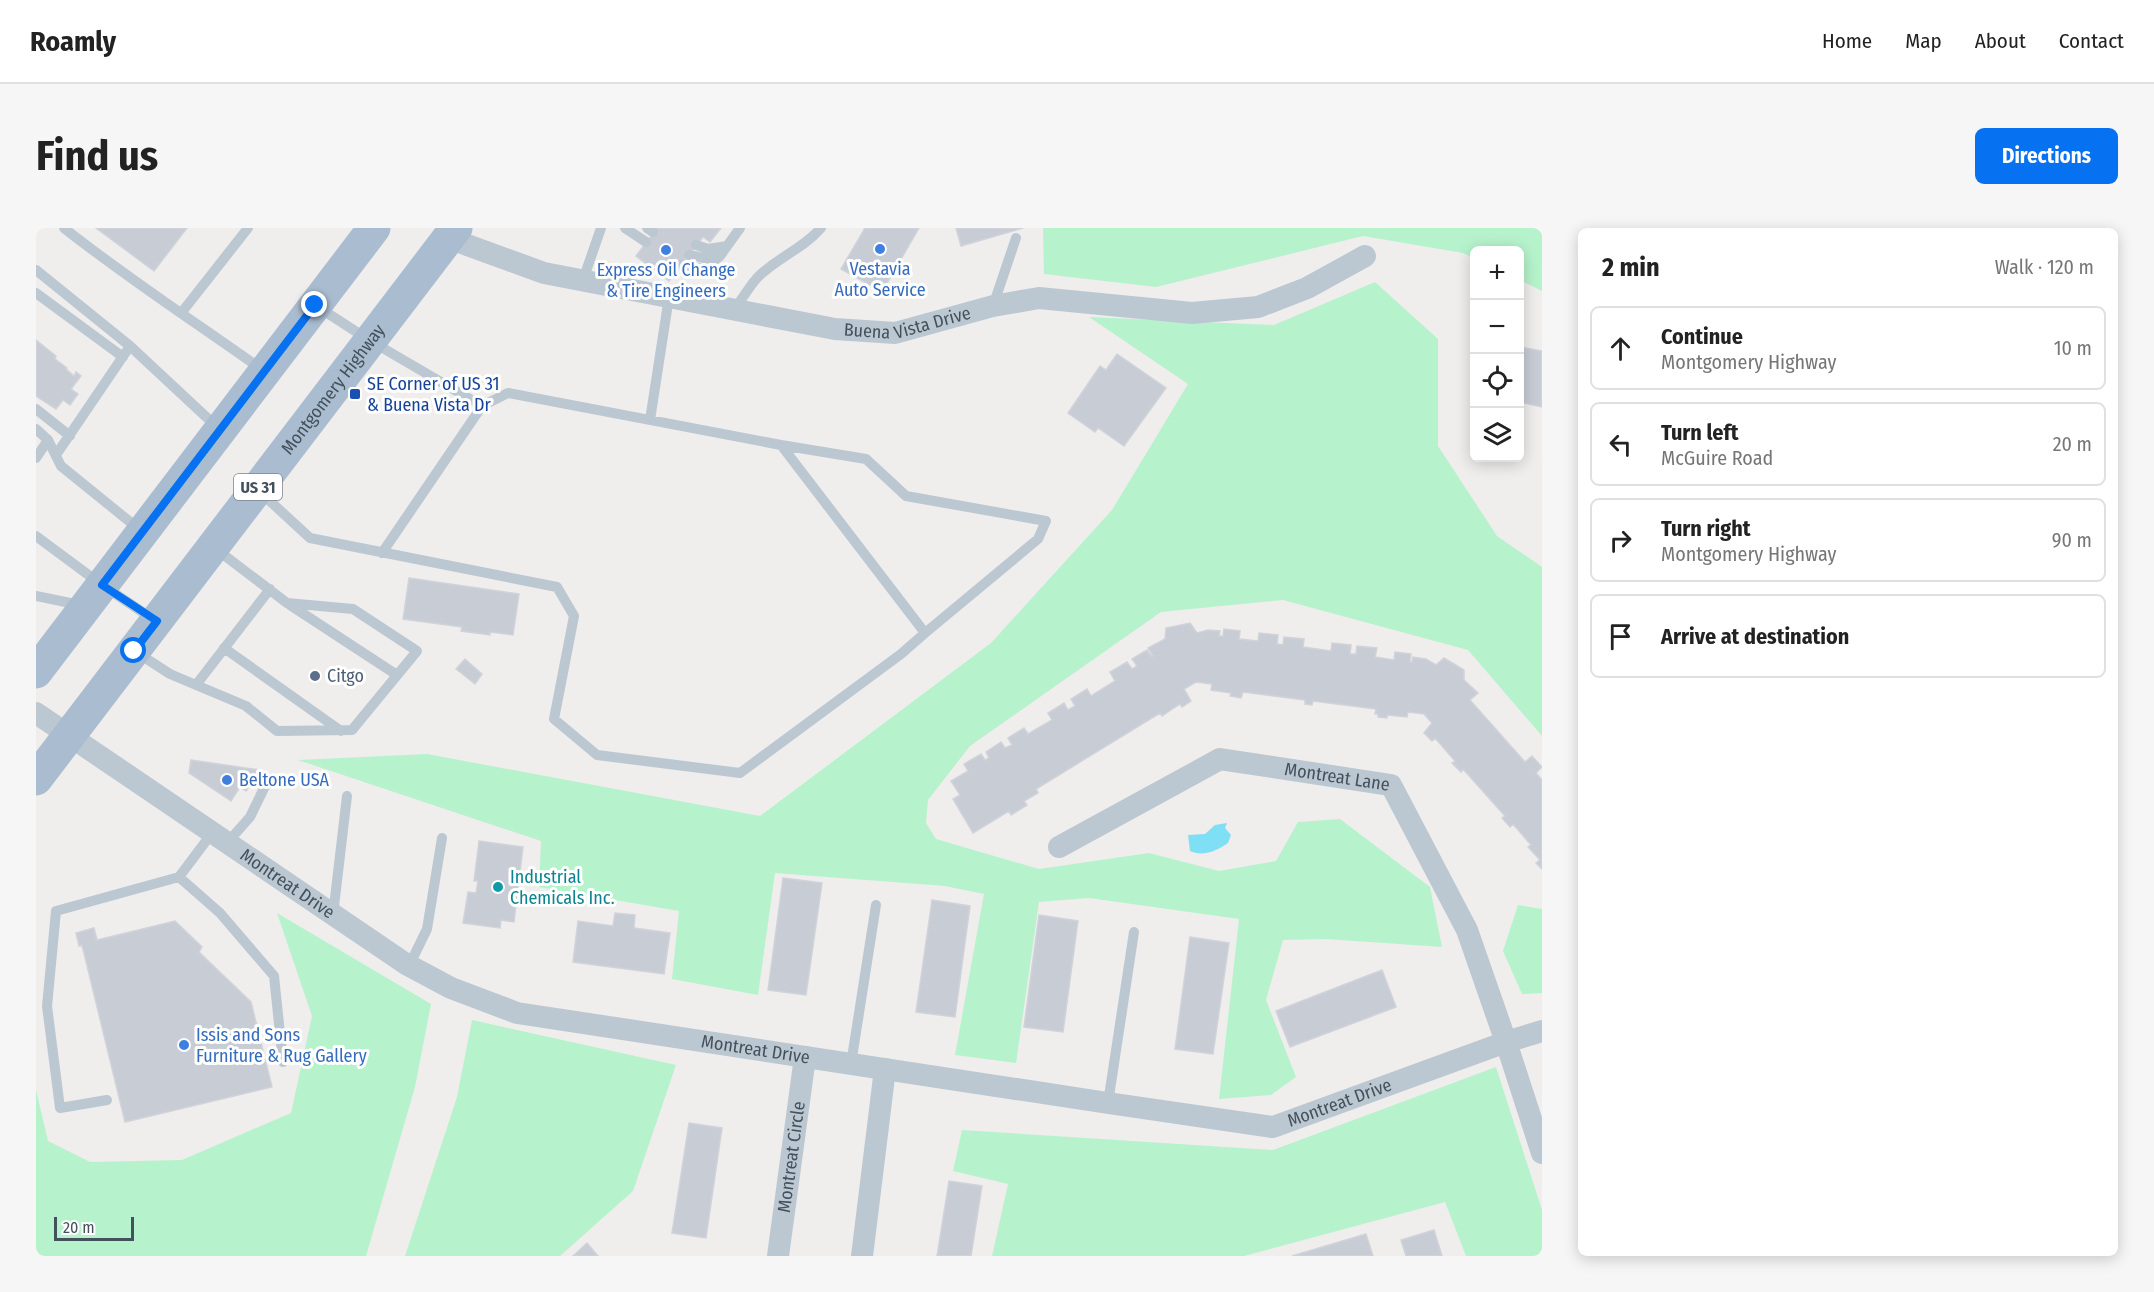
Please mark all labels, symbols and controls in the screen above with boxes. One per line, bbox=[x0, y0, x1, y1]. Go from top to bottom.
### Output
text: Roamly bbox=[30, 25, 116, 58]
text: Home bbox=[1822, 28, 1872, 54]
text: Map bbox=[1905, 28, 1942, 54]
text: About bbox=[1975, 28, 2026, 54]
text: Contact bbox=[2059, 28, 2124, 54]
button: Directions bbox=[1975, 128, 2118, 184]
text: Find us bbox=[36, 131, 158, 181]
marker: Vestavia Auto Service bbox=[873, 242, 887, 256]
marker: Express Oil Change & Tire Engineers bbox=[659, 243, 673, 257]
map controls bbox=[1470, 246, 1524, 462]
button: + bbox=[1470, 246, 1524, 300]
text: 2 min bbox=[1602, 252, 1660, 283]
text: Walk · 120 m bbox=[1995, 255, 2094, 279]
place label: Vestavia Auto Service bbox=[834, 258, 926, 301]
place label: Express Oil Change & Tire Engineers bbox=[597, 259, 735, 302]
route end bbox=[301, 291, 327, 317]
button: − bbox=[1470, 300, 1524, 354]
street label: Buena Vista Drive bbox=[843, 302, 973, 344]
street label: Montgomery Highway bbox=[276, 320, 390, 459]
text: Continue bbox=[1661, 323, 1743, 350]
icon: ahead bbox=[1604, 332, 1637, 365]
text: 10 m bbox=[2054, 336, 2092, 360]
text: Montgomery Highway bbox=[1661, 350, 1836, 374]
button: locate bbox=[1470, 354, 1524, 408]
place label: SE Corner of US 31 & Buena Vista Dr bbox=[367, 373, 500, 416]
marker: SE Corner of US 31 & Buena Vista Dr bbox=[348, 387, 362, 401]
button: layers bbox=[1470, 408, 1524, 462]
text: Turn left bbox=[1661, 419, 1739, 446]
icon: left bbox=[1604, 428, 1637, 461]
text: 20 m bbox=[2053, 432, 2092, 456]
text: McGuire Road bbox=[1661, 446, 1773, 470]
road number: US 31 bbox=[234, 474, 282, 500]
text: Turn right bbox=[1661, 515, 1750, 542]
icon: right bbox=[1604, 524, 1637, 557]
text: 90 m bbox=[2052, 528, 2092, 552]
text: Montgomery Highway bbox=[1661, 542, 1836, 566]
icon: arrive bbox=[1604, 620, 1637, 653]
text: Arrive at destination bbox=[1661, 623, 1849, 650]
route start bbox=[120, 637, 146, 663]
place label: Citgo bbox=[327, 665, 364, 687]
marker: Citgo bbox=[308, 669, 322, 683]
street label: Montreat Lane bbox=[1283, 758, 1391, 796]
place label: Beltone USA bbox=[239, 769, 329, 791]
marker: Beltone USA bbox=[220, 773, 234, 787]
street label: Montreat Drive bbox=[236, 844, 339, 924]
place label: Industrial Chemicals Inc. bbox=[510, 866, 615, 909]
marker: Industrial Chemicals Inc. bbox=[491, 880, 505, 894]
place label: Issis and Sons Furniture & Rug Gallery bbox=[196, 1024, 367, 1067]
street label: Montreat Drive bbox=[700, 1030, 811, 1068]
marker: Issis and Sons Furniture & Rug Gallery bbox=[177, 1038, 191, 1052]
street label: Montreat Drive bbox=[1284, 1074, 1395, 1132]
street label: Montreat Circle bbox=[773, 1100, 810, 1214]
scale bar bbox=[54, 1214, 134, 1242]
text: 20 m bbox=[63, 1218, 94, 1237]

